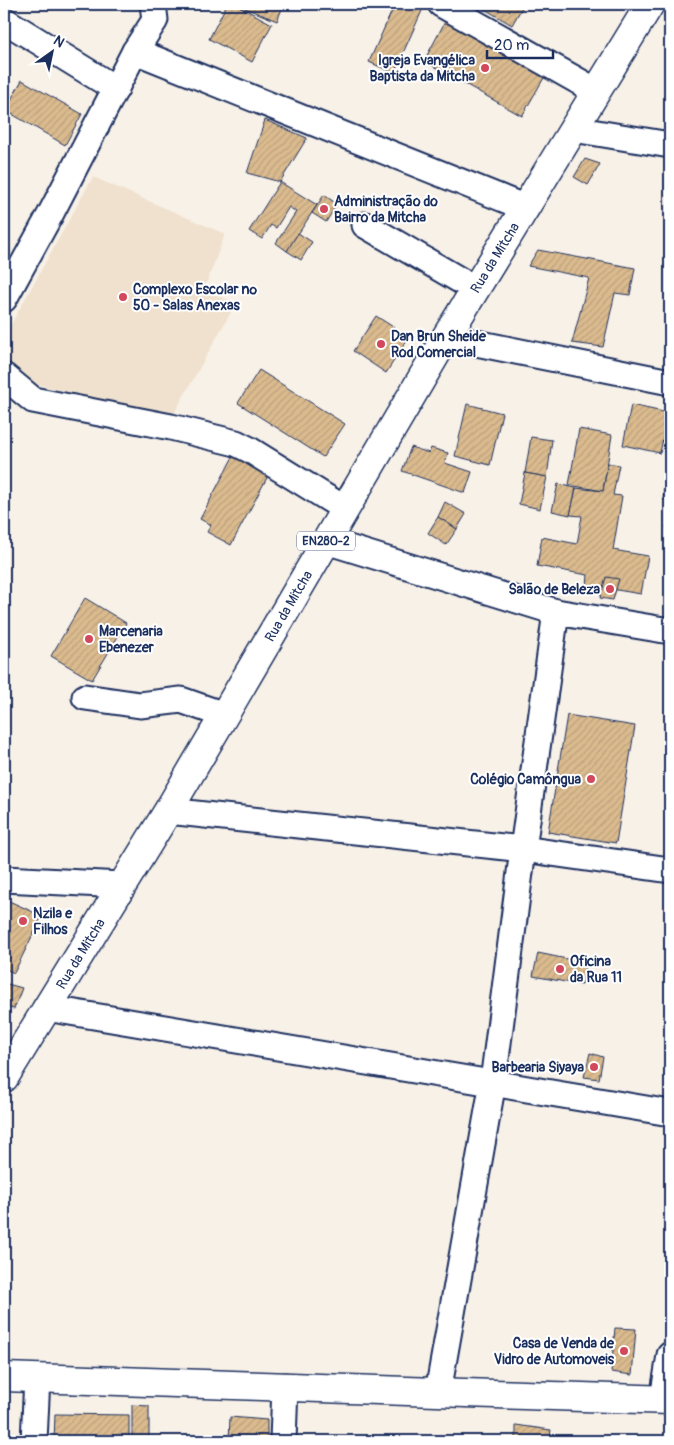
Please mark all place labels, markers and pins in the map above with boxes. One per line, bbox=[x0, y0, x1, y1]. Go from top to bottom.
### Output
place label: Igreja Evangélica Baptista da Mitcha bbox=[370, 52, 475, 85]
marker: Igreja Evangélica Baptista da Mitcha bbox=[479, 62, 491, 74]
place label: Administração do Bairro da Mitcha bbox=[334, 193, 438, 226]
marker: Administração do Bairro da Mitcha bbox=[318, 203, 330, 215]
place label: Complexo Escolar nº 50 - Salas Anexas bbox=[133, 281, 258, 314]
marker: Complexo Escolar nº 50 - Salas Anexas bbox=[117, 291, 129, 303]
place label: Dan Brun Sheide Rod Comercial bbox=[391, 328, 487, 361]
marker: Dan Brun Sheide Rod Comercial bbox=[375, 338, 387, 350]
place label: Salão de Beleza bbox=[508, 581, 600, 598]
marker: Salão de Beleza bbox=[604, 583, 616, 595]
place label: Marcenaria Ebenezer bbox=[99, 623, 163, 656]
marker: Marcenaria Ebenezer bbox=[83, 633, 95, 645]
place label: Colégio Camôngua bbox=[470, 771, 581, 788]
marker: Colégio Camôngua bbox=[585, 773, 597, 785]
place label: Nzila e Filhos bbox=[33, 905, 73, 938]
marker: Nzila e Filhos bbox=[17, 915, 29, 927]
place label: Oficina da Rua 11 bbox=[570, 953, 622, 986]
marker: Oficina da Rua 11 bbox=[554, 963, 566, 975]
place label: Barbearia Siyaya bbox=[492, 1059, 584, 1076]
marker: Barbearia Siyaya bbox=[588, 1061, 600, 1073]
place label: Casa de Venda de Vidro de Automoveis bbox=[494, 1335, 615, 1368]
marker: Casa de Venda de Vidro de Automoveis bbox=[618, 1345, 630, 1357]

